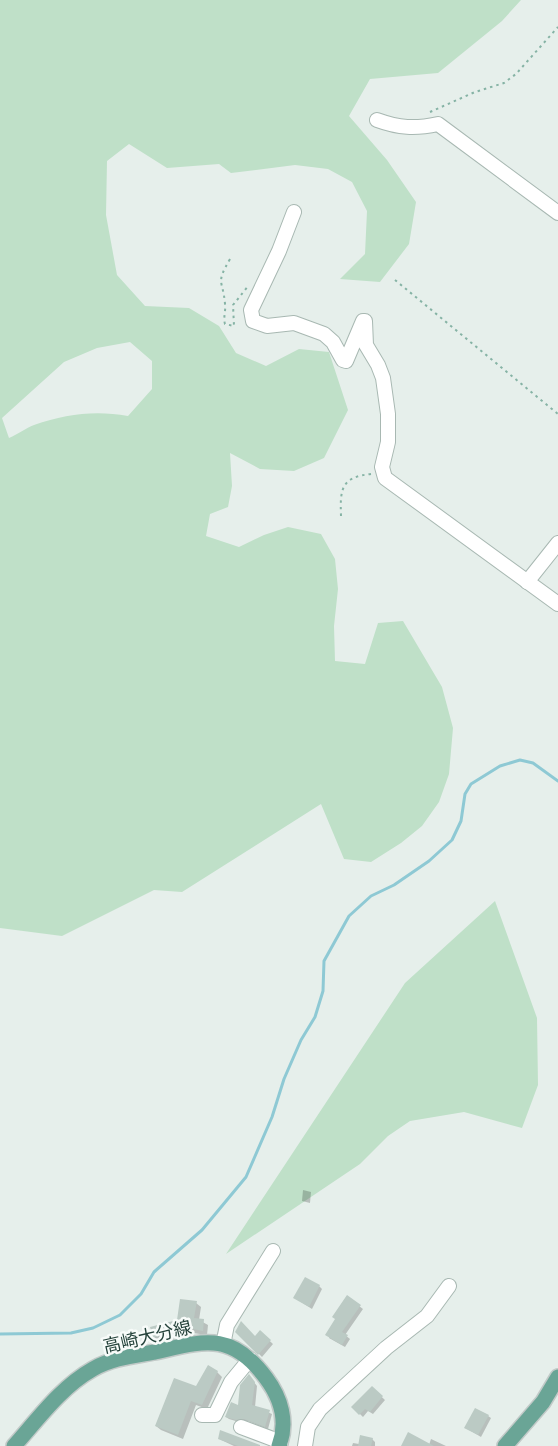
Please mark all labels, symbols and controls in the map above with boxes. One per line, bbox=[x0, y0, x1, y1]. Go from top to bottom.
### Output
street label: 高崎大分線 bbox=[101, 1315, 193, 1357]

